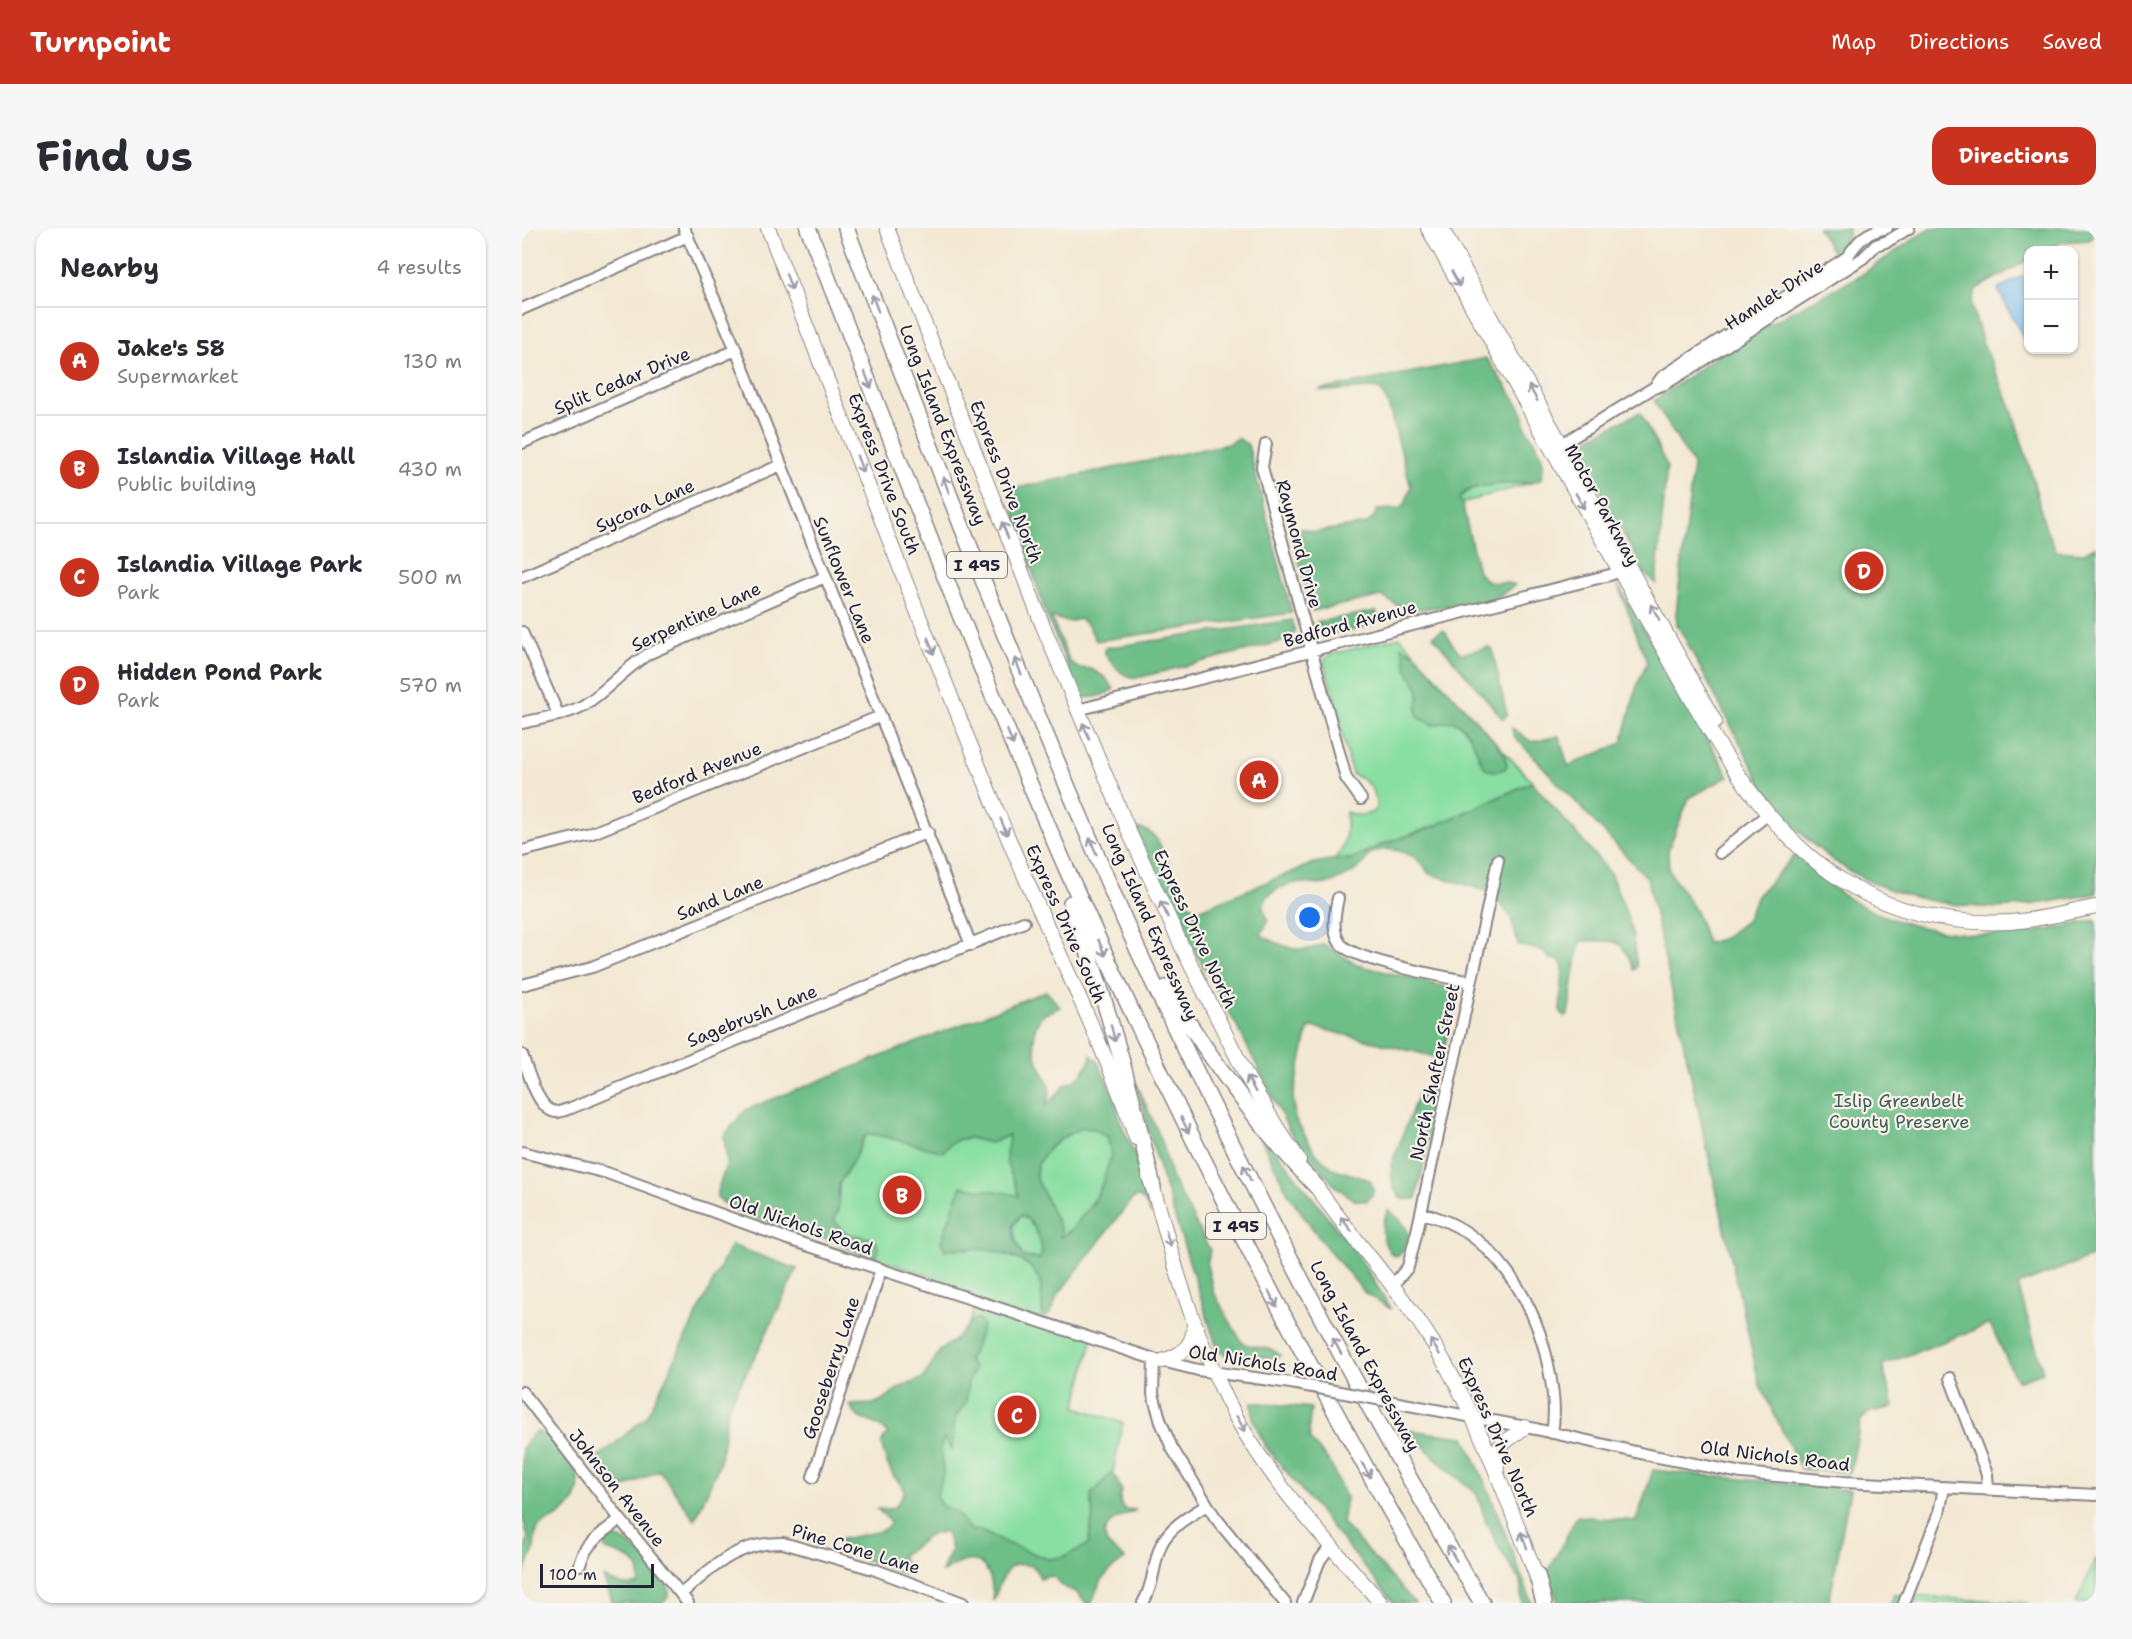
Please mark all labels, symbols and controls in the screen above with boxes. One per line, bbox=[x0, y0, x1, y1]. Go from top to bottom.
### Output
text: Turnpoint bbox=[30, 23, 171, 61]
text: Map bbox=[1831, 28, 1876, 56]
text: Directions bbox=[1909, 28, 2009, 56]
text: Saved bbox=[2042, 28, 2102, 56]
button: Directions bbox=[1932, 127, 2096, 185]
text: Find us bbox=[36, 128, 193, 184]
map controls bbox=[2024, 246, 2078, 354]
button: + bbox=[2024, 246, 2078, 300]
text: Nearby bbox=[60, 250, 159, 285]
text: 4 results bbox=[376, 254, 462, 280]
street label: Hamlet Drive bbox=[1720, 254, 1828, 336]
one-way arrow bbox=[1450, 270, 1462, 287]
one-way arrow bbox=[785, 273, 796, 291]
one-way arrow bbox=[869, 295, 880, 313]
button: − bbox=[2024, 300, 2078, 354]
street label: Long Island Expressway bbox=[894, 321, 992, 529]
text: Jake's 58 bbox=[117, 334, 225, 363]
street label: Split Cedar Drive bbox=[550, 341, 694, 421]
text: A bbox=[72, 348, 87, 374]
text: 130 m bbox=[403, 348, 462, 374]
text: Supermarket bbox=[117, 363, 239, 389]
one-way arrow bbox=[864, 370, 875, 389]
one-way arrow bbox=[1527, 385, 1538, 403]
street label: Express Drive South bbox=[842, 390, 926, 558]
street label: Express Drive North bbox=[964, 397, 1048, 567]
street label: Motor Parkway bbox=[1559, 440, 1645, 570]
text: Islandia Village Hall bbox=[117, 442, 355, 471]
one-way arrow bbox=[856, 454, 867, 473]
text: B bbox=[73, 456, 86, 482]
text: 430 m bbox=[398, 456, 462, 482]
text: Public building bbox=[117, 471, 256, 497]
street label: Sycora Lane bbox=[592, 474, 698, 538]
one-way arrow bbox=[940, 476, 951, 495]
street label: Raymond Drive bbox=[1270, 477, 1328, 611]
one-way arrow bbox=[1574, 492, 1586, 509]
street label: Sunflower Lane bbox=[808, 513, 880, 647]
one-way arrow bbox=[999, 522, 1010, 540]
pin: D bbox=[1844, 548, 1884, 594]
text: Islandia Village Park bbox=[117, 550, 363, 579]
road number: I 495 bbox=[947, 552, 1007, 578]
text: C bbox=[73, 564, 86, 590]
text: 500 m bbox=[398, 564, 462, 590]
street label: Serpentine Lane bbox=[627, 576, 765, 658]
text: Park bbox=[117, 579, 160, 605]
street label: Bedford Avenue bbox=[1281, 595, 1419, 653]
one-way arrow bbox=[1649, 603, 1660, 621]
one-way arrow bbox=[927, 636, 938, 655]
text: Hidden Pond Park bbox=[117, 658, 323, 687]
one-way arrow bbox=[1011, 658, 1022, 676]
text: D bbox=[72, 672, 87, 698]
text: 570 m bbox=[399, 672, 462, 698]
text: Park bbox=[117, 687, 160, 713]
one-way arrow bbox=[1080, 722, 1091, 741]
one-way arrow bbox=[1005, 727, 1016, 746]
street label: Bedford Avenue bbox=[629, 736, 765, 810]
pin: A bbox=[1240, 758, 1278, 802]
one-way arrow bbox=[999, 817, 1010, 836]
street label: Long Island Expressway bbox=[1096, 820, 1204, 1024]
one-way arrow bbox=[1087, 837, 1098, 855]
street label: Express Drive South bbox=[1020, 841, 1112, 1007]
street label: Express Drive North bbox=[1148, 846, 1242, 1012]
street label: Sand Lane bbox=[673, 870, 767, 926]
one-way arrow bbox=[1158, 901, 1170, 919]
your location bbox=[1295, 903, 1324, 932]
one-way arrow bbox=[1097, 939, 1109, 957]
street label: Sagebrush Lane bbox=[683, 979, 821, 1053]
street label: North Shafter Street bbox=[1405, 981, 1466, 1163]
one-way arrow bbox=[1108, 1023, 1119, 1042]
one-way arrow bbox=[1245, 1076, 1257, 1093]
park label: Islip Greenbelt County Preserve bbox=[1829, 1089, 1969, 1134]
one-way arrow bbox=[1180, 1115, 1192, 1133]
one-way arrow bbox=[1240, 1164, 1252, 1182]
pin: B bbox=[882, 1172, 922, 1218]
street label: Old Nichols Road bbox=[726, 1189, 876, 1261]
road number: I 495 bbox=[1206, 1213, 1266, 1239]
one-way arrow bbox=[1339, 1216, 1352, 1232]
one-way arrow bbox=[1163, 1228, 1174, 1247]
street label: Long Island Expressway bbox=[1304, 1256, 1426, 1456]
one-way arrow bbox=[1267, 1290, 1279, 1307]
street label: Gooseberry Lane bbox=[797, 1294, 865, 1442]
one-way arrow bbox=[1331, 1338, 1343, 1355]
street label: Old Nichols Road bbox=[1187, 1339, 1339, 1387]
one-way arrow bbox=[1429, 1339, 1441, 1356]
street label: Express Drive North bbox=[1452, 1353, 1544, 1521]
pin: C bbox=[998, 1392, 1036, 1438]
one-way arrow bbox=[1235, 1415, 1247, 1432]
street label: Johnson Avenue bbox=[563, 1424, 671, 1552]
street label: Old Nichols Road bbox=[1699, 1435, 1851, 1477]
one-way arrow bbox=[1361, 1461, 1373, 1478]
street label: Pine Cone Lane bbox=[789, 1518, 923, 1580]
one-way arrow bbox=[1518, 1531, 1529, 1550]
one-way arrow bbox=[1446, 1545, 1458, 1562]
scale bar bbox=[540, 1561, 654, 1588]
text: 100 m bbox=[549, 1564, 597, 1585]

